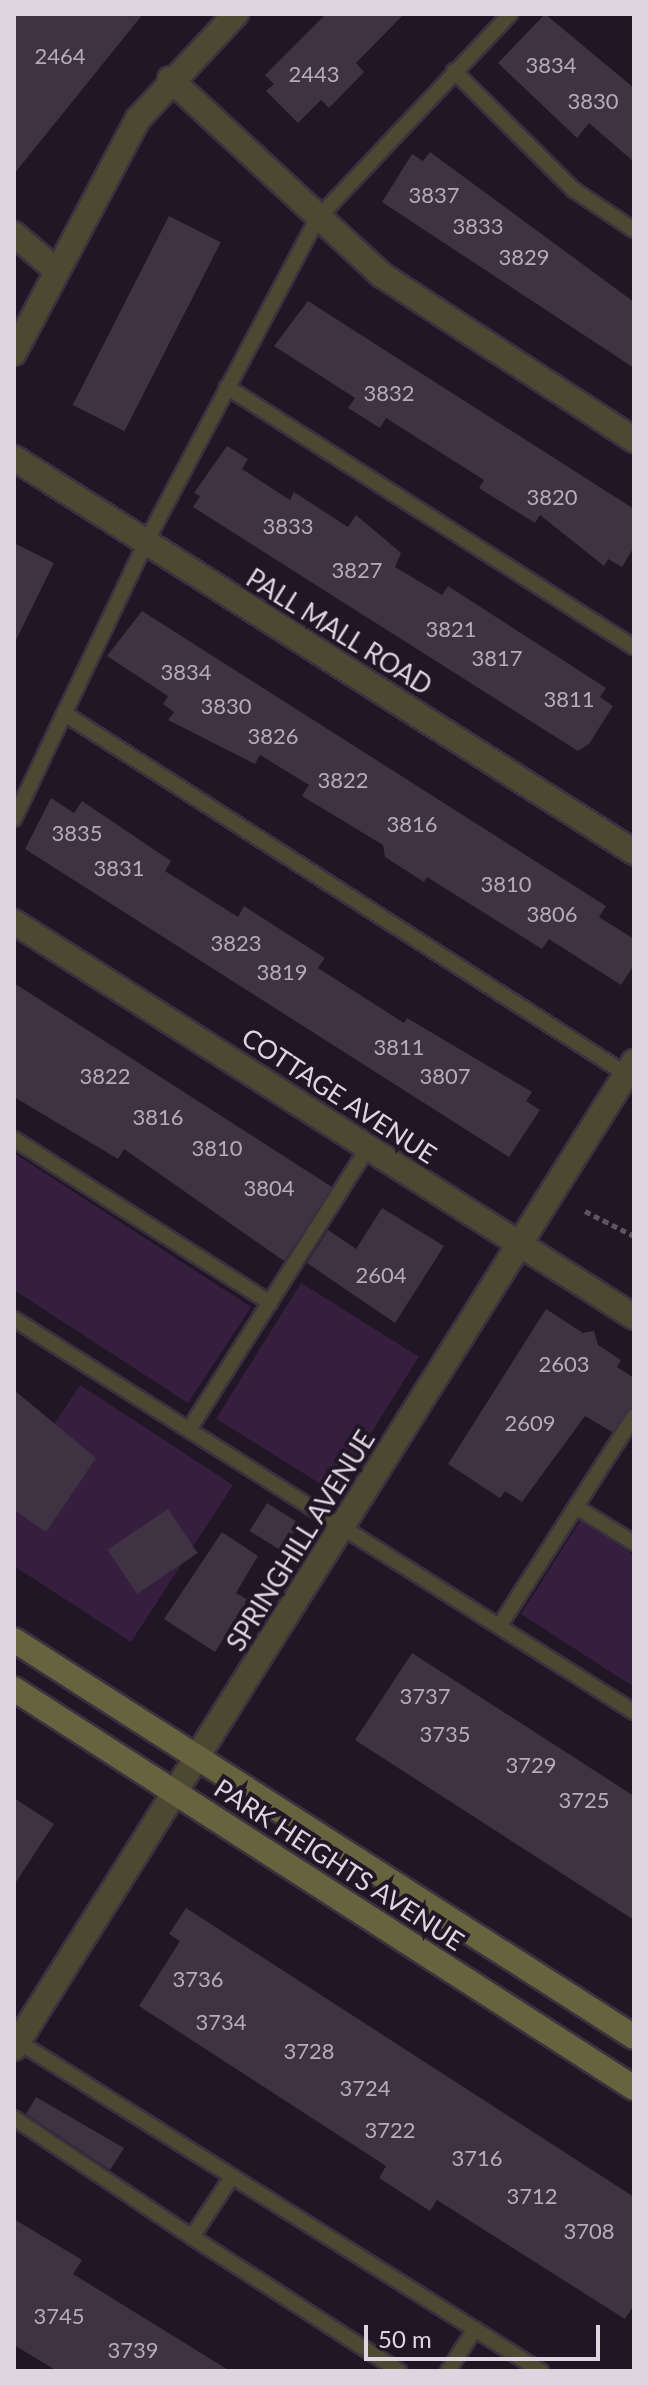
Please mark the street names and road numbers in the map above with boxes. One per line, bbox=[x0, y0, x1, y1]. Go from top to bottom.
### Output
street label: PALL MALL ROAD bbox=[240, 562, 438, 702]
street label: COTTAGE AVENUE bbox=[236, 1021, 442, 1171]
street label: SPRINGHILL AVENUE bbox=[220, 1424, 382, 1658]
street label: PARK HEIGHTS AVENUE bbox=[208, 1772, 470, 1958]

